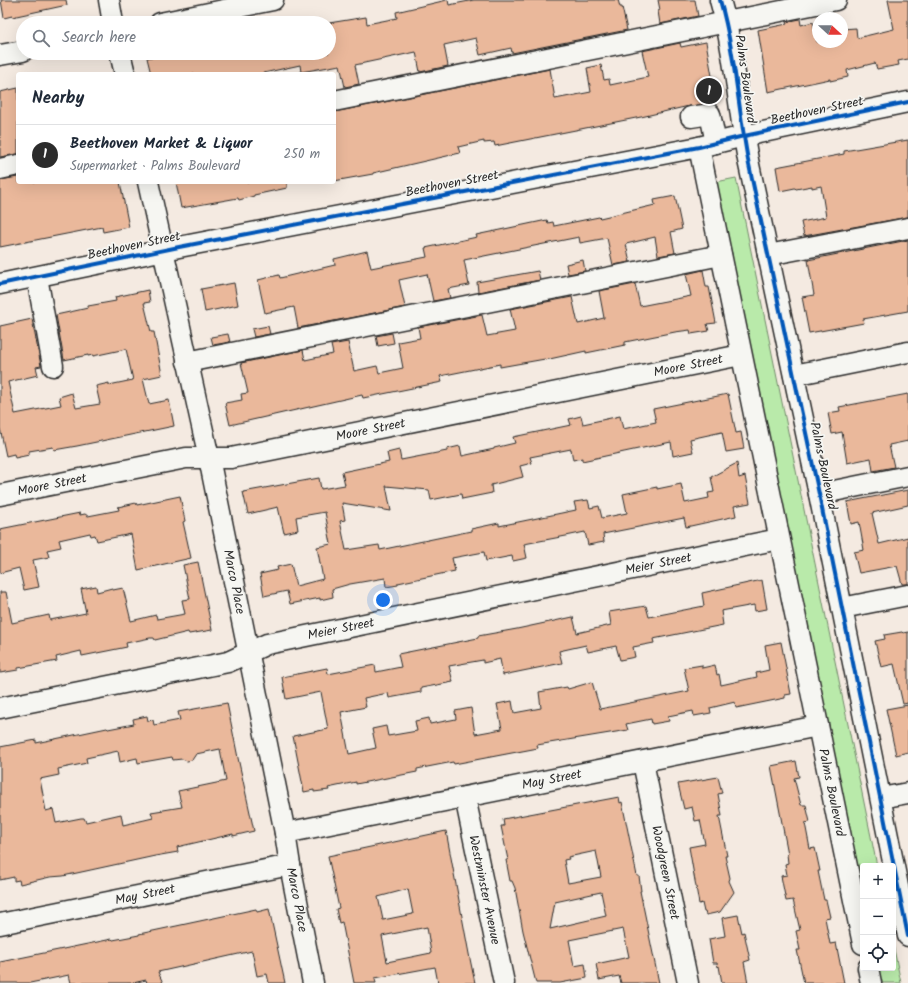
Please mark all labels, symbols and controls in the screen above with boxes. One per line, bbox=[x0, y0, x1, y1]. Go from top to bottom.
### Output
north arrow bbox=[812, 12, 848, 48]
search box bbox=[16, 16, 336, 60]
text: Search here bbox=[62, 26, 136, 50]
icon: search bbox=[30, 27, 52, 49]
street label: Palms Boulevard bbox=[728, 33, 762, 125]
pin: 1 bbox=[696, 76, 722, 106]
text: Nearby bbox=[32, 85, 84, 112]
street label: Beethoven Street bbox=[769, 91, 866, 131]
text: Beethoven Market & Liquor bbox=[70, 132, 252, 156]
text: 1 bbox=[43, 144, 47, 165]
text: 250 m bbox=[283, 144, 320, 165]
text: Supermarket · Palms Boulevard bbox=[70, 156, 240, 177]
street label: Beethoven Street bbox=[404, 165, 501, 203]
street label: Beethoven Street bbox=[86, 226, 183, 266]
street label: Moore Street bbox=[652, 348, 726, 383]
street label: Moore Street bbox=[334, 412, 408, 447]
street label: Palms Boulevard bbox=[803, 420, 843, 512]
street label: Moore Street bbox=[15, 467, 90, 502]
street label: Meier Street bbox=[623, 546, 694, 581]
street label: Marco Place bbox=[217, 548, 251, 616]
your location bbox=[373, 590, 393, 610]
street label: Meier Street bbox=[306, 612, 377, 646]
street label: Palms Boulevard bbox=[813, 747, 851, 839]
street label: May Street bbox=[520, 763, 584, 796]
street label: Woodgreen Street bbox=[646, 824, 686, 923]
street label: Westminster Avenue bbox=[463, 833, 506, 947]
map controls bbox=[860, 863, 896, 971]
button: + bbox=[860, 863, 896, 899]
street label: Marco Place bbox=[280, 865, 313, 934]
street label: May Street bbox=[113, 878, 178, 911]
button: − bbox=[860, 899, 896, 935]
button: locate bbox=[860, 935, 896, 971]

